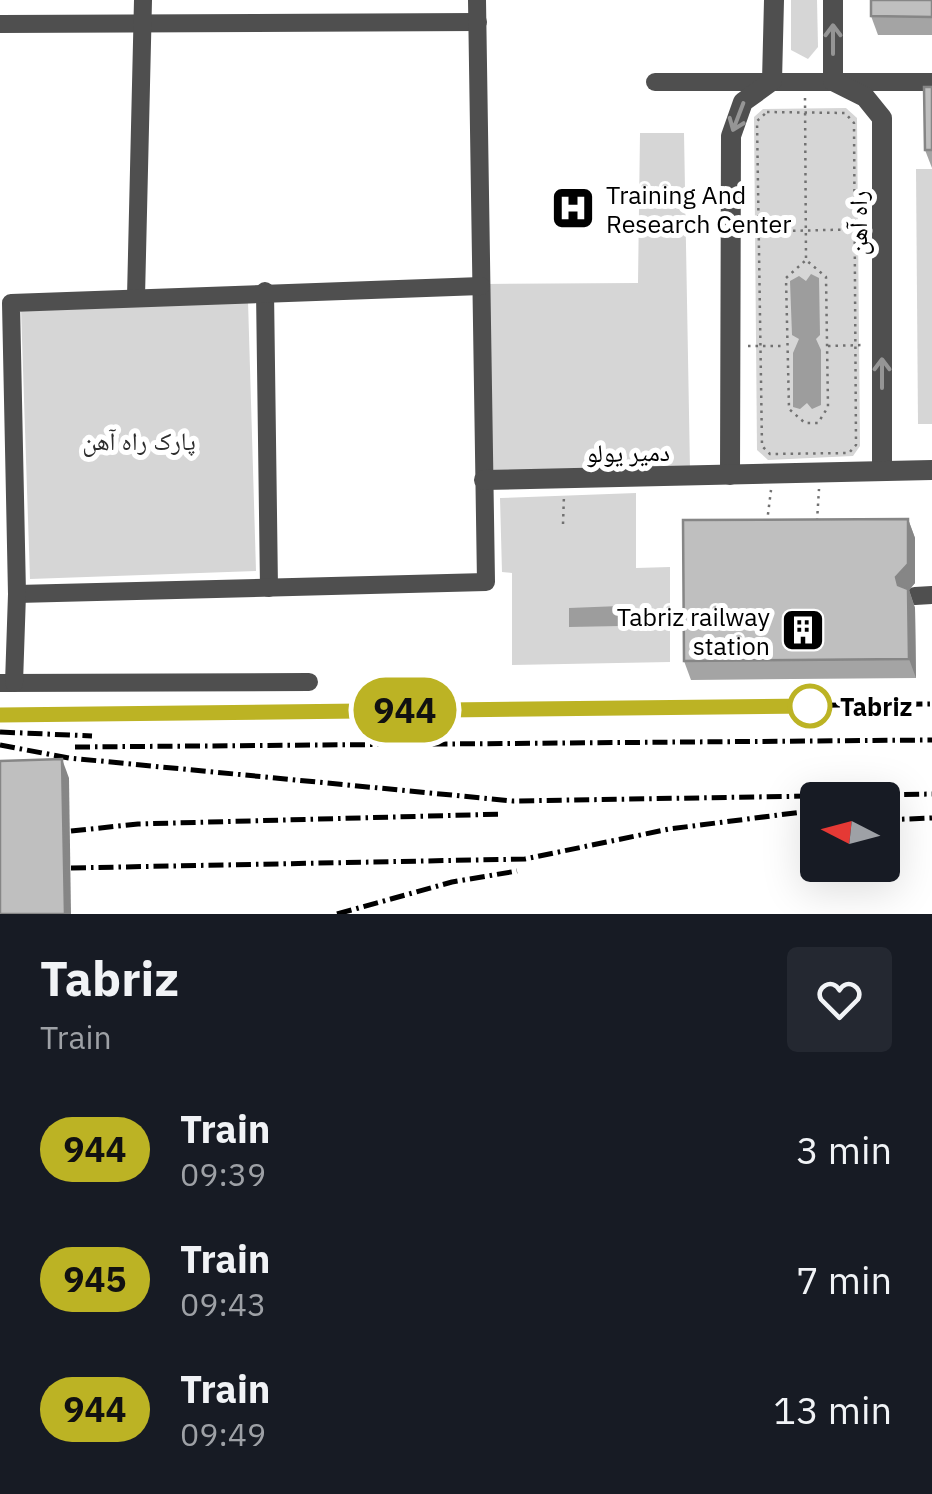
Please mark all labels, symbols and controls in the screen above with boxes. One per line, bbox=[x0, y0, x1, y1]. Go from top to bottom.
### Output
one-way arrow bbox=[824, 24, 842, 56]
one-way arrow bbox=[728, 101, 746, 132]
place label: Training And Research Center bbox=[606, 178, 791, 240]
hospital icon: Training And Research Center bbox=[550, 185, 596, 231]
street label: راه آهن bbox=[841, 191, 874, 255]
one-way arrow bbox=[872, 358, 892, 390]
park label: پارک راه آهن bbox=[82, 424, 196, 457]
street label: دمیر یولو bbox=[586, 435, 670, 469]
place label: Tabriz railway station bbox=[617, 600, 771, 662]
building icon: Tabriz railway station bbox=[780, 607, 826, 653]
line badge: 944 bbox=[348, 678, 462, 742]
marker: Tabriz bbox=[789, 685, 831, 727]
text: 944 bbox=[373, 687, 437, 733]
place label: Tabriz bbox=[840, 690, 912, 723]
north arrow bbox=[800, 782, 900, 882]
map controls bbox=[800, 782, 900, 882]
text: Tabriz bbox=[40, 947, 179, 1009]
button: heart bbox=[787, 947, 892, 1052]
text: Train bbox=[40, 1016, 112, 1058]
text: Train bbox=[180, 1104, 270, 1153]
text: 3 min bbox=[796, 1125, 892, 1174]
text: 944 bbox=[63, 1126, 127, 1172]
text: 09:39 bbox=[180, 1153, 266, 1195]
text: Train bbox=[180, 1234, 270, 1283]
text: 7 min bbox=[796, 1255, 892, 1304]
text: 945 bbox=[63, 1256, 127, 1302]
text: 09:43 bbox=[180, 1283, 266, 1325]
text: Train bbox=[180, 1364, 270, 1413]
text: 13 min bbox=[773, 1385, 892, 1434]
text: 944 bbox=[63, 1386, 127, 1432]
text: 09:49 bbox=[180, 1413, 266, 1455]

